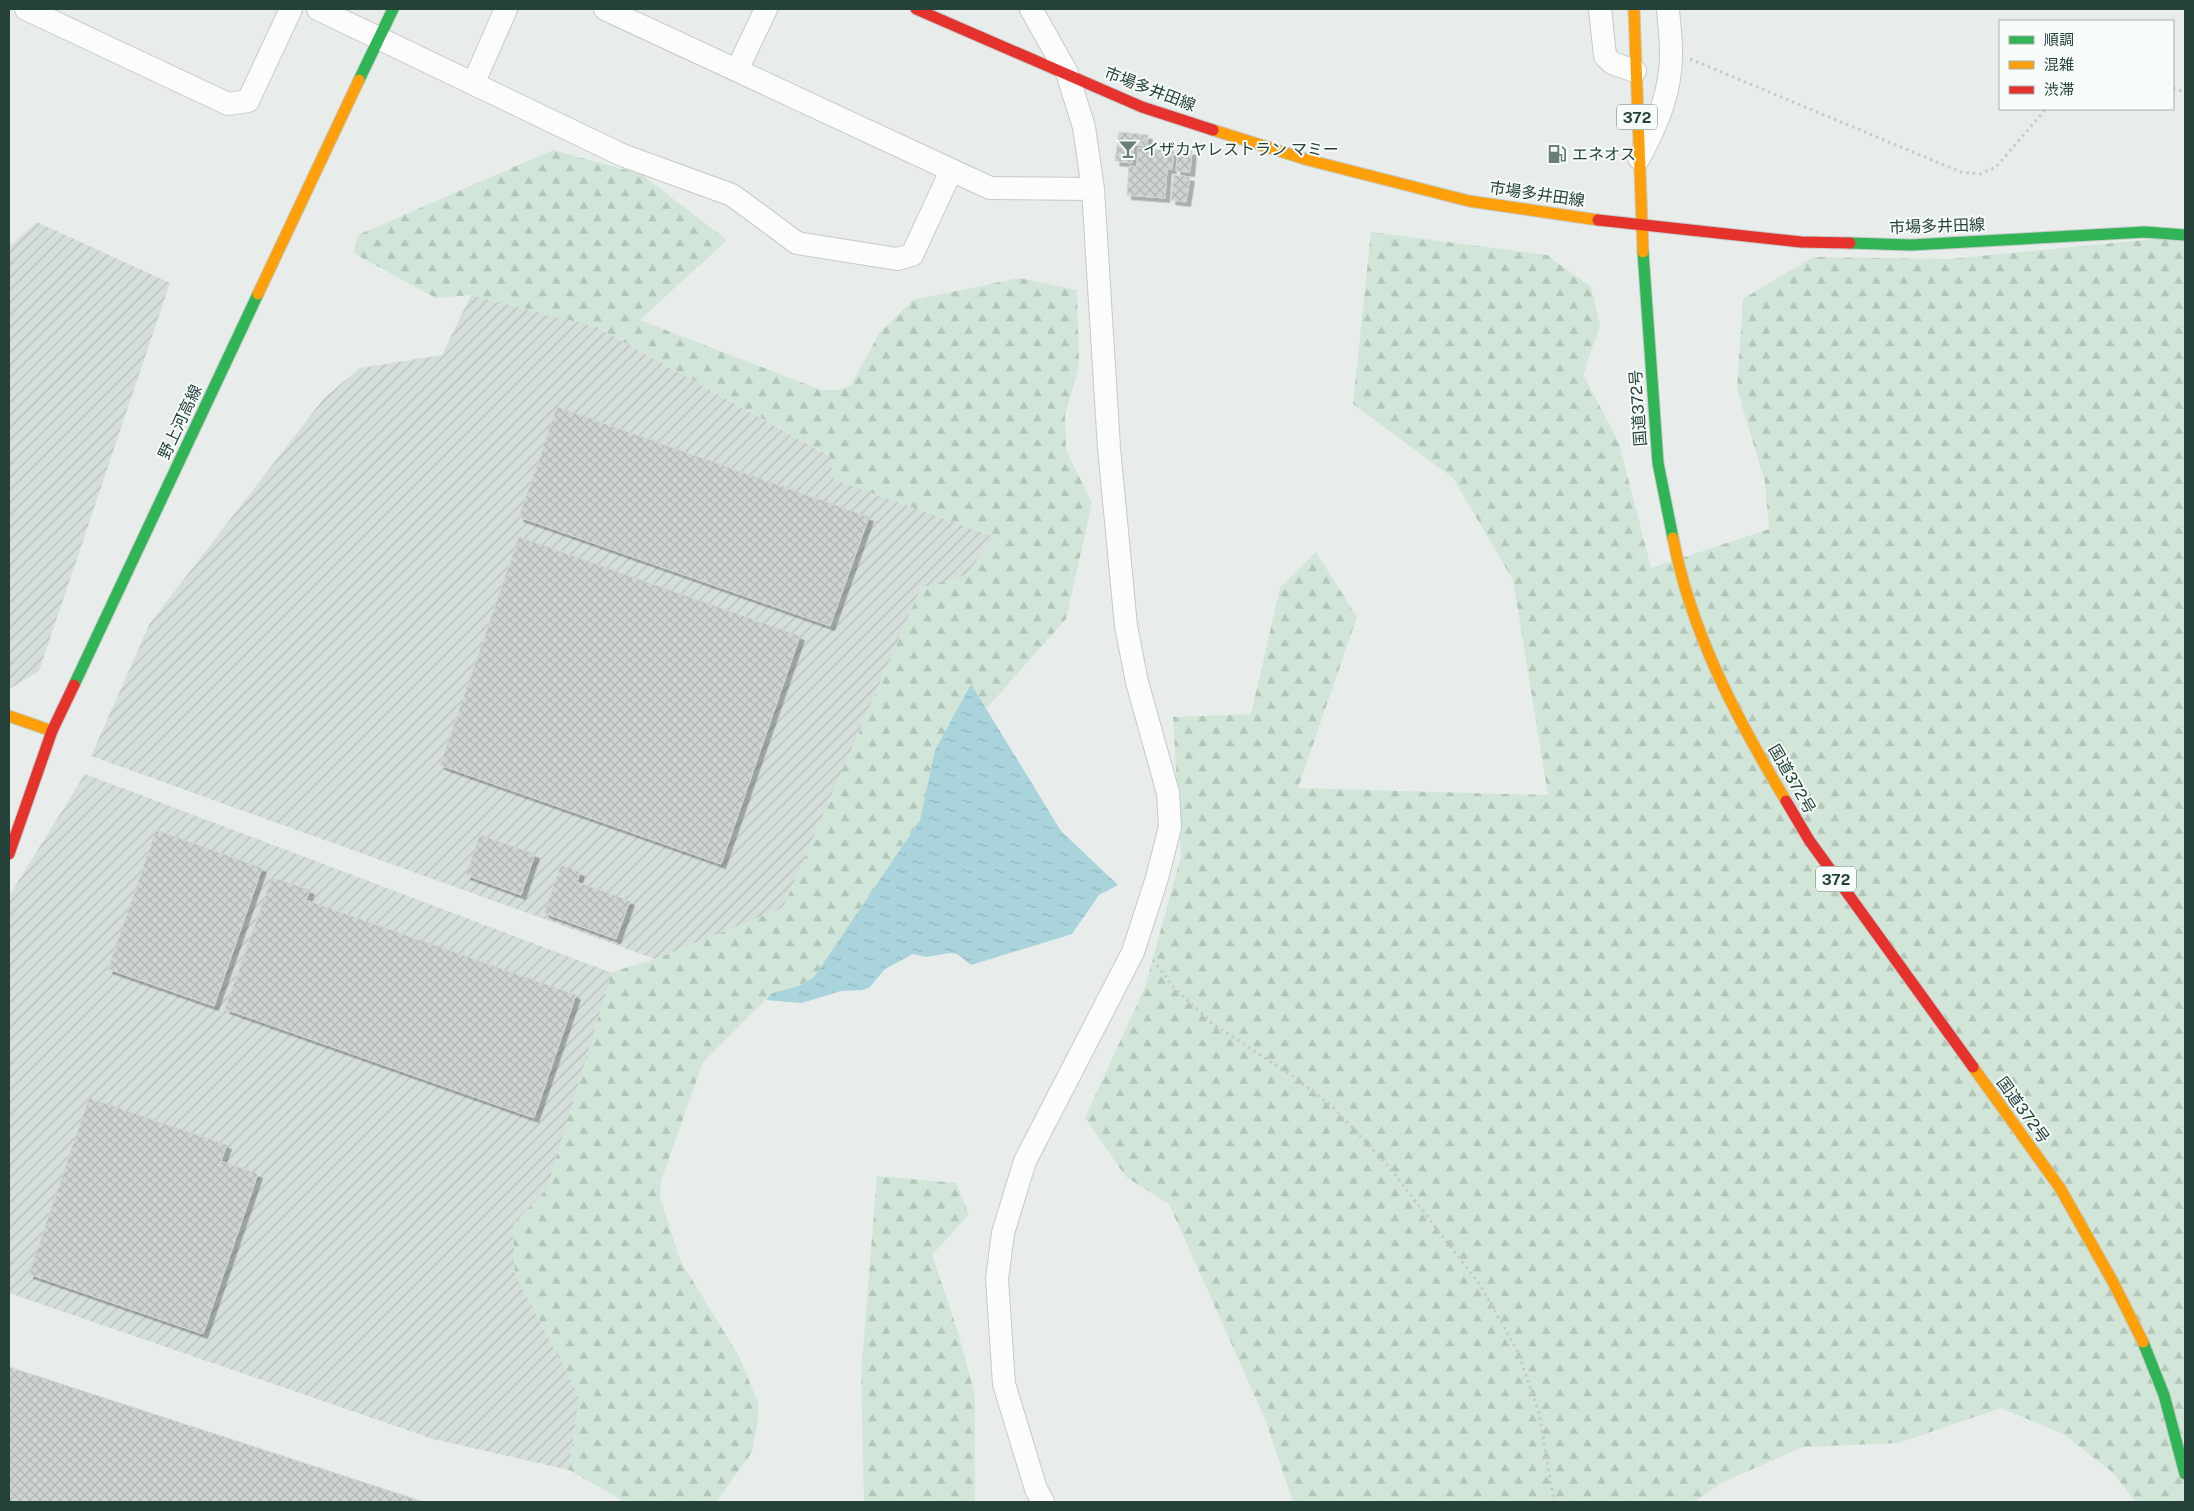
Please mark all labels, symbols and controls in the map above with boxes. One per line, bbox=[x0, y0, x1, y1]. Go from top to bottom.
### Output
legend bbox=[1999, 20, 2174, 110]
text: 順調 bbox=[2044, 31, 2074, 48]
text: 混雑 bbox=[2044, 56, 2074, 73]
street label: 市場多井田線 bbox=[1102, 63, 1198, 115]
text: 渋滞 bbox=[2044, 81, 2074, 98]
road number: 372 bbox=[1617, 104, 1657, 130]
bar icon: イザカヤレストラン マミー bbox=[1117, 138, 1139, 160]
place label: イザカヤレストラン マミー bbox=[1143, 140, 1339, 159]
fuel station icon: エネオス bbox=[1546, 143, 1568, 165]
place label: エネオス bbox=[1572, 145, 1636, 164]
street label: 市場多井田線 bbox=[1488, 178, 1586, 210]
street label: 市場多井田線 bbox=[1889, 215, 1985, 237]
street label: 国道372号 bbox=[1626, 369, 1650, 447]
street label: 野上河高線 bbox=[154, 382, 206, 462]
street label: 国道372号 bbox=[1765, 741, 1819, 817]
road number: 372 bbox=[1816, 866, 1856, 892]
street label: 国道372号 bbox=[1993, 1073, 2053, 1147]

